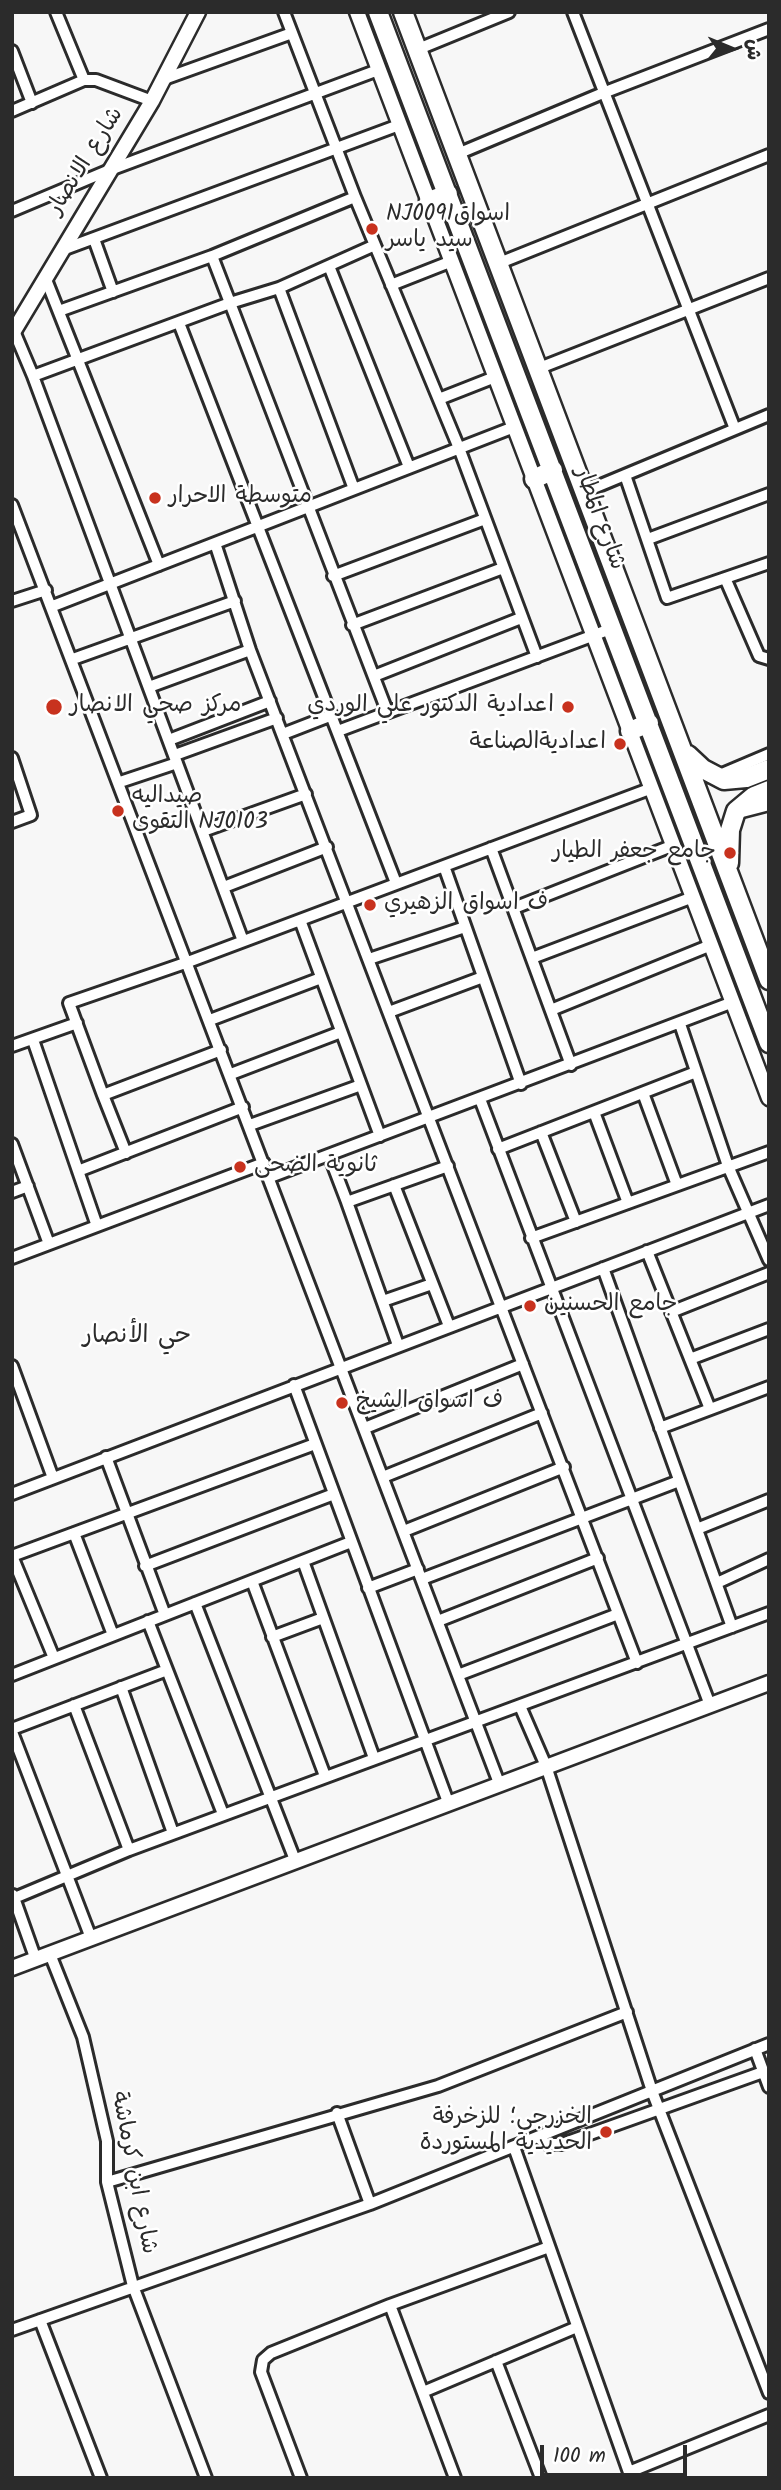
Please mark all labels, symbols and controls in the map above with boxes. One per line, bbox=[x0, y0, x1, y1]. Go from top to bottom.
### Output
north arrow bbox=[697, 14, 767, 84]
text: ش bbox=[738, 39, 768, 61]
street label: شارع الانصار bbox=[43, 103, 131, 221]
place label: NJ0091اسواق سيد ياسر bbox=[386, 202, 510, 256]
marker: NJ0091اسواق سيد ياسر bbox=[364, 221, 380, 237]
street label: شارع المطار bbox=[567, 464, 629, 574]
place label: متوسطة الاحرار bbox=[169, 484, 312, 512]
marker: متوسطة الاحرار bbox=[147, 490, 163, 506]
place label: مركز صحي الانصار bbox=[70, 693, 241, 721]
place label: اعدادية الدكتور علي الوردي bbox=[307, 693, 554, 721]
marker: مركز صحي الانصار bbox=[44, 697, 64, 717]
marker: اعدادية الدكتور علي الوردي bbox=[560, 699, 576, 715]
place label: اعداديةالصناعة bbox=[469, 730, 606, 758]
marker: اعداديةالصناعة bbox=[612, 736, 628, 752]
place label: صيداليه التقوى NJ0103 bbox=[132, 784, 268, 838]
marker: صيداليه التقوى NJ0103 bbox=[110, 803, 126, 819]
place label: جامع جعفر الطيار bbox=[552, 839, 716, 867]
marker: جامع جعفر الطيار bbox=[722, 845, 738, 861]
place label: ف اسواق الزهيري bbox=[384, 891, 548, 919]
marker: ف اسواق الزهيري bbox=[362, 897, 378, 913]
place label: ثانوية الضحى bbox=[254, 1153, 377, 1181]
marker: ثانوية الضحى bbox=[232, 1159, 248, 1175]
place label: جامع الحسنين bbox=[544, 1292, 678, 1320]
marker: جامع الحسنين bbox=[522, 1298, 538, 1314]
district label: حي الأنصار bbox=[83, 1324, 191, 1352]
place label: ف اسواق الشيخ bbox=[356, 1389, 503, 1417]
marker: ف اسواق الشيخ bbox=[334, 1395, 350, 1411]
street label: شارع ابن كرماشة bbox=[103, 2089, 161, 2257]
place label: الخزرجي؛ للزخرفة الحديدية المستوردة bbox=[420, 2105, 592, 2159]
marker: الخزرجي؛ للزخرفة الحديدية المستوردة bbox=[598, 2124, 614, 2140]
scale bar bbox=[543, 2430, 690, 2474]
text: 100 m bbox=[553, 2440, 606, 2473]

